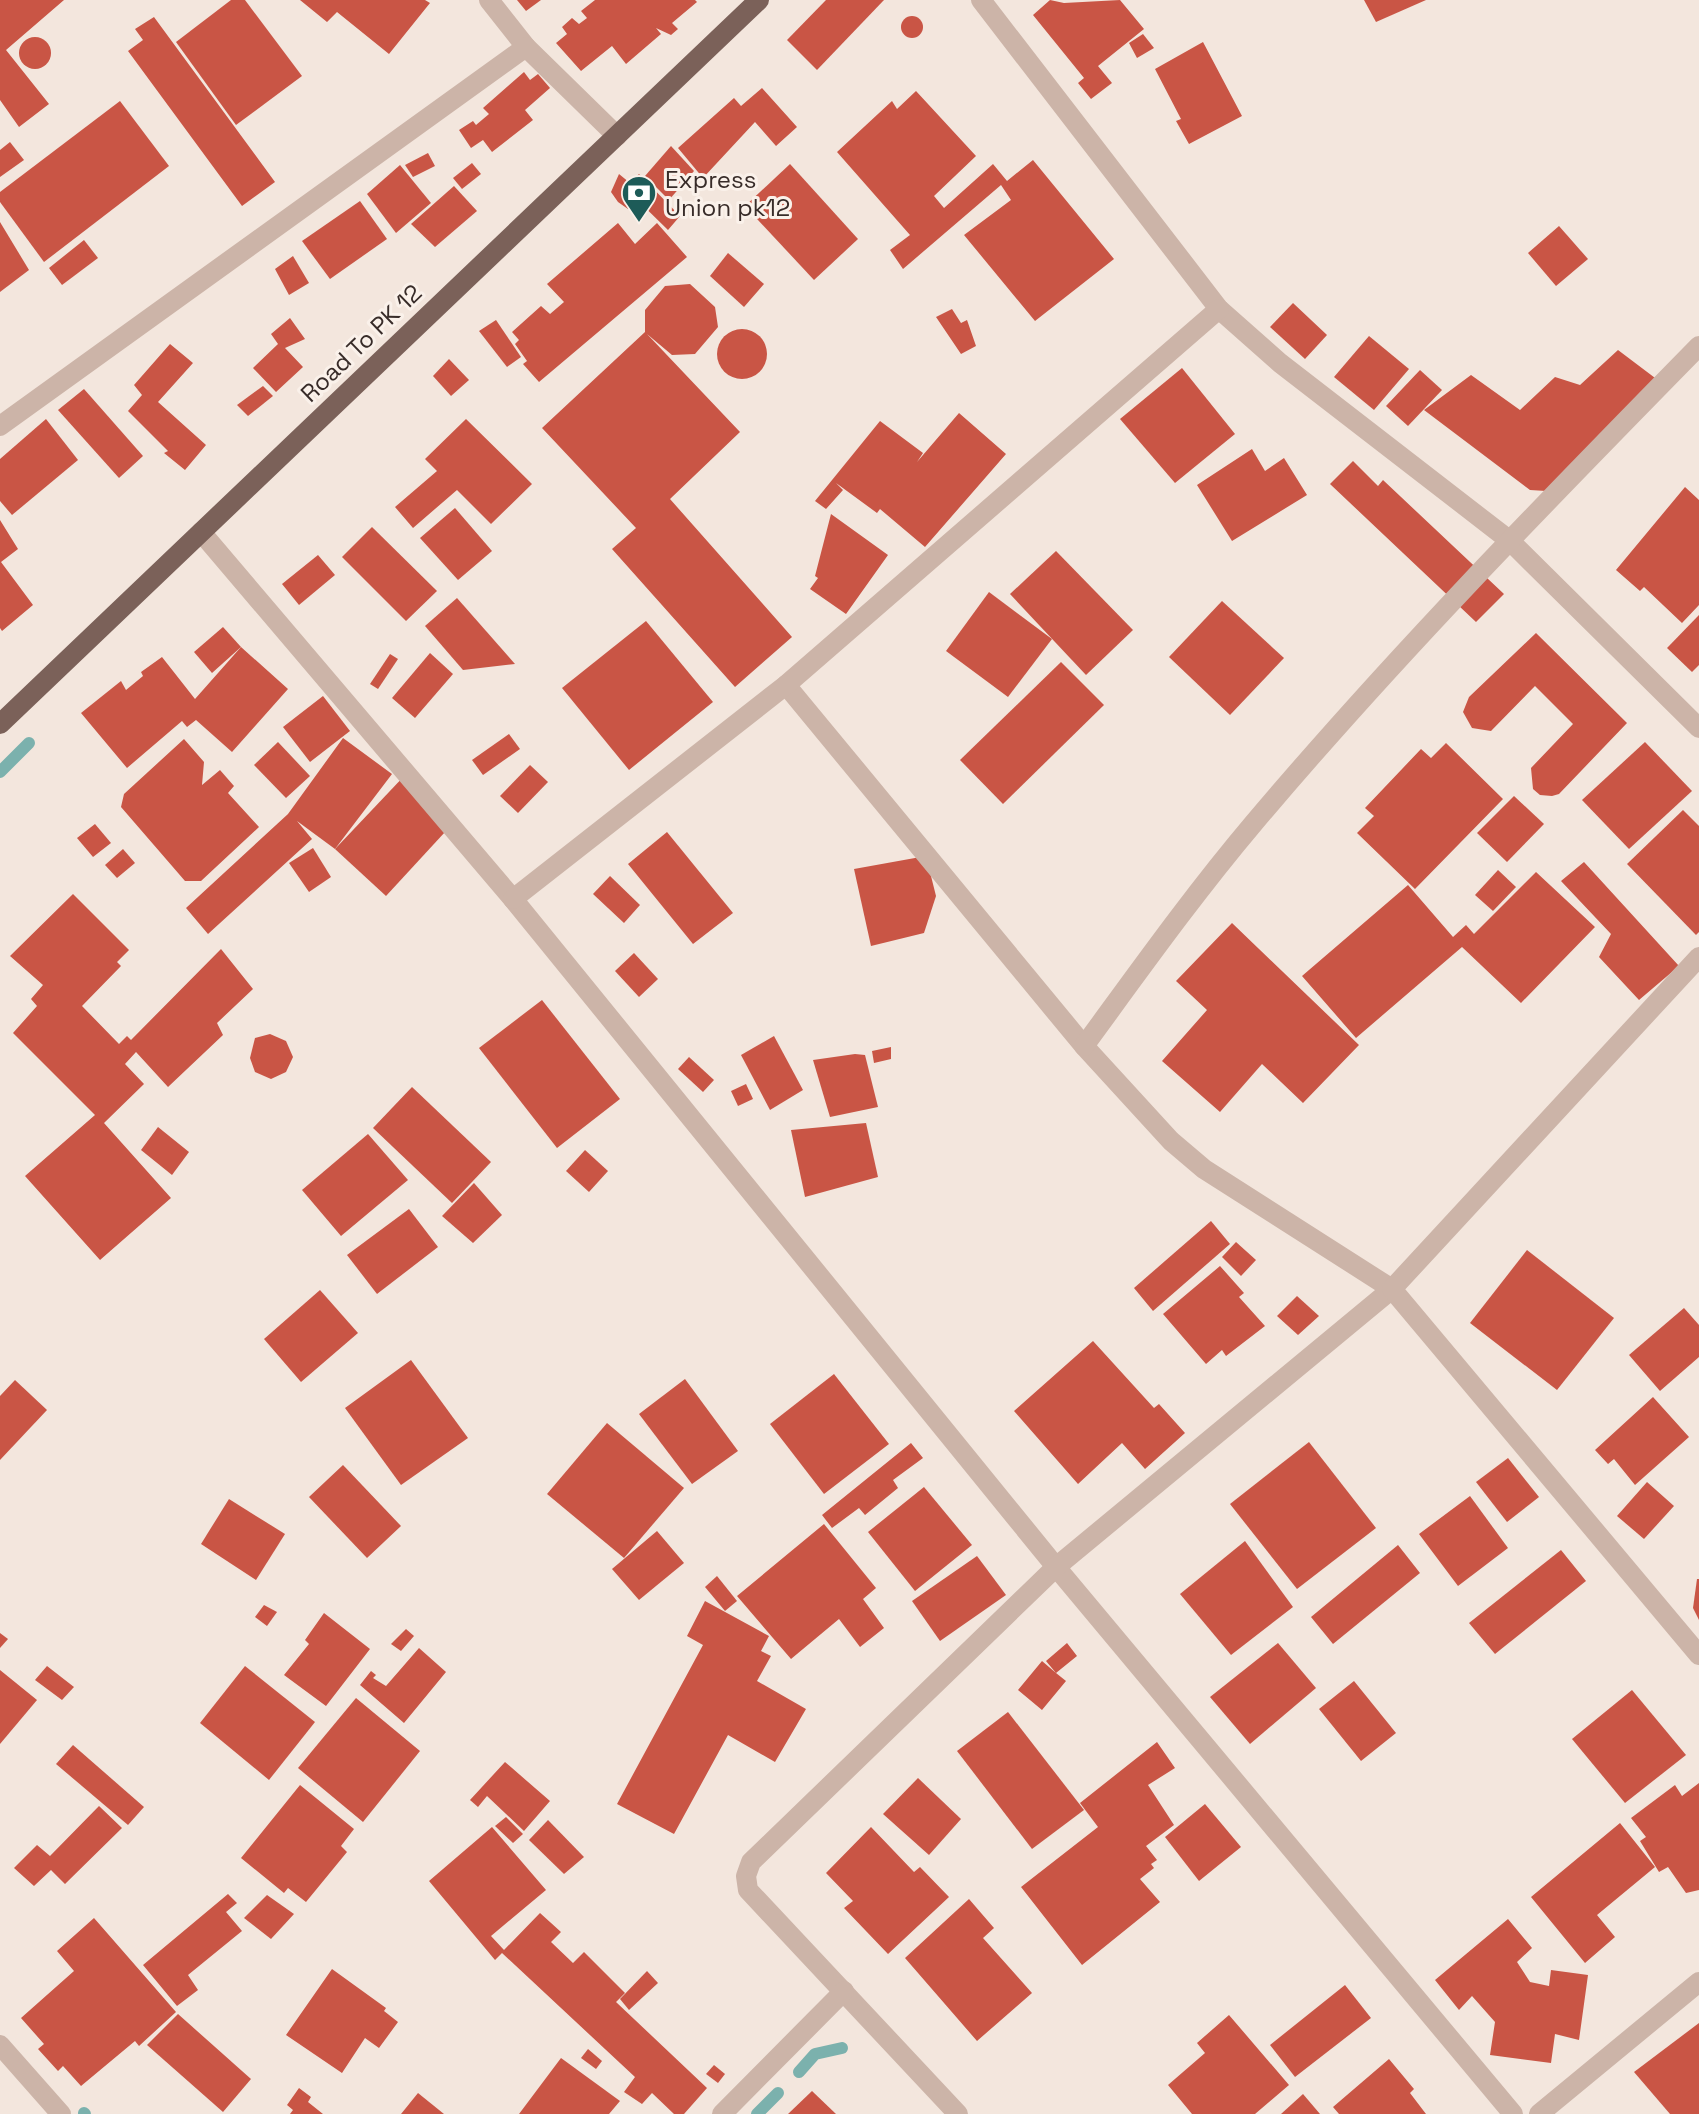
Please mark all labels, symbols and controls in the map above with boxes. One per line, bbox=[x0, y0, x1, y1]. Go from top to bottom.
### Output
place label: Express Union pk12 bbox=[665, 164, 790, 223]
bank icon: Express Union pk12 bbox=[620, 174, 658, 224]
street label: Road To PK 12 bbox=[294, 277, 428, 409]

